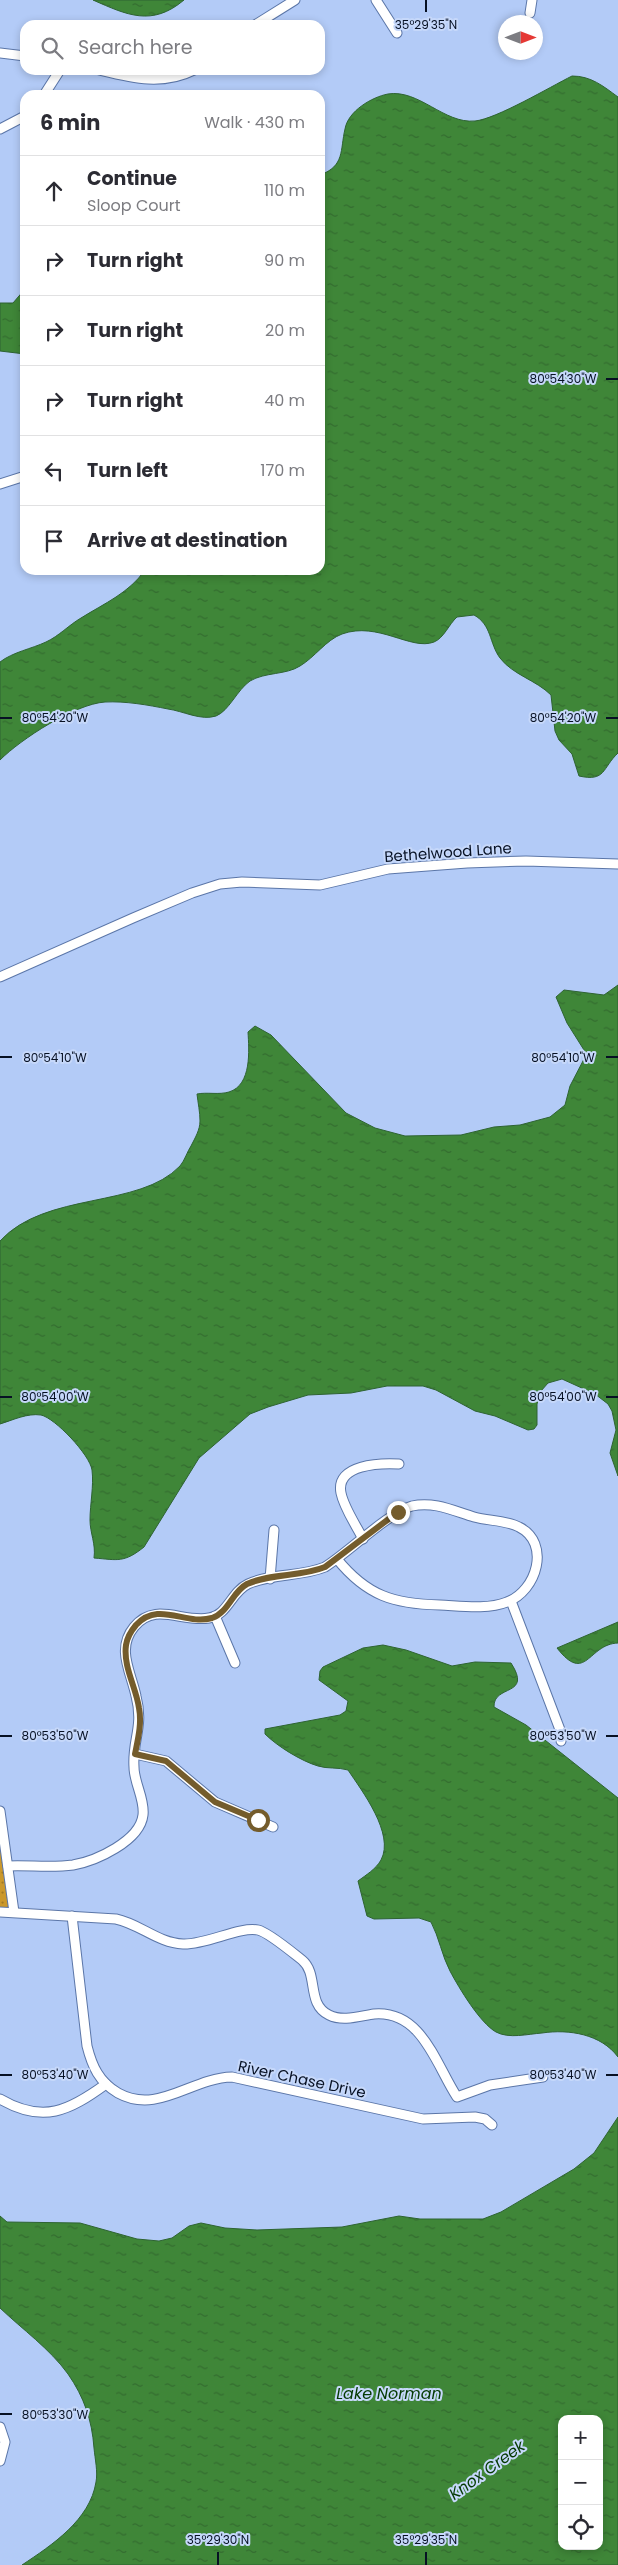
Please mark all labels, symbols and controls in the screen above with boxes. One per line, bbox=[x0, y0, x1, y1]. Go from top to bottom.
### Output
north arrow bbox=[498, 15, 543, 60]
text: 35°29'35"N bbox=[395, 16, 457, 33]
search box bbox=[20, 20, 325, 75]
icon: search bbox=[38, 34, 66, 62]
text: Search here bbox=[78, 34, 192, 61]
text: 6 min bbox=[40, 108, 100, 137]
text: Walk · 430 m bbox=[204, 111, 305, 134]
text: Continue bbox=[87, 165, 177, 192]
icon: ahead bbox=[40, 177, 68, 205]
text: 110 m bbox=[264, 179, 305, 202]
text: Sloop Court bbox=[87, 194, 181, 217]
icon: right bbox=[40, 247, 68, 275]
text: Turn right bbox=[87, 247, 183, 274]
text: 90 m bbox=[264, 249, 305, 272]
icon: right bbox=[40, 317, 68, 345]
text: Turn right bbox=[87, 317, 183, 344]
text: 20 m bbox=[265, 319, 305, 342]
text: 80°54'30"W bbox=[530, 370, 597, 387]
icon: right bbox=[40, 387, 68, 415]
text: Turn right bbox=[87, 387, 183, 414]
text: 40 m bbox=[264, 389, 305, 412]
icon: left bbox=[40, 457, 68, 485]
text: Turn left bbox=[87, 457, 168, 484]
text: 170 m bbox=[260, 459, 305, 482]
icon: arrive bbox=[40, 527, 68, 555]
text: Arrive at destination bbox=[87, 527, 288, 554]
text: 80°54'20"W bbox=[22, 709, 89, 726]
text: 80°54'20"W bbox=[530, 709, 597, 726]
street label: Bethelwood Lane bbox=[384, 837, 512, 867]
text: 80°54'10"W bbox=[23, 1049, 87, 1066]
text: 80°54'10"W bbox=[531, 1049, 595, 1066]
text: 80°54'00"W bbox=[21, 1388, 89, 1405]
text: 80°54'00"W bbox=[529, 1388, 597, 1405]
route end bbox=[387, 1501, 410, 1524]
text: 80°53'50"W bbox=[22, 1727, 89, 1744]
text: 80°53'50"W bbox=[530, 1727, 597, 1744]
route start bbox=[247, 1809, 270, 1832]
street label: River Chase Drive bbox=[236, 2055, 368, 2103]
text: 80°53'40"W bbox=[22, 2066, 89, 2083]
text: 80°53'40"W bbox=[530, 2066, 597, 2083]
water label: Lake Norman bbox=[336, 2382, 442, 2405]
text: 80°53'30"W bbox=[22, 2406, 88, 2423]
map controls bbox=[558, 2415, 603, 2550]
button: + bbox=[558, 2415, 603, 2460]
water label: Knox Creek bbox=[444, 2434, 530, 2505]
button: − bbox=[558, 2460, 603, 2505]
button: locate bbox=[558, 2505, 603, 2550]
text: 35°29'30"N bbox=[187, 2531, 249, 2548]
text: 35°29'35"N bbox=[395, 2531, 457, 2548]

